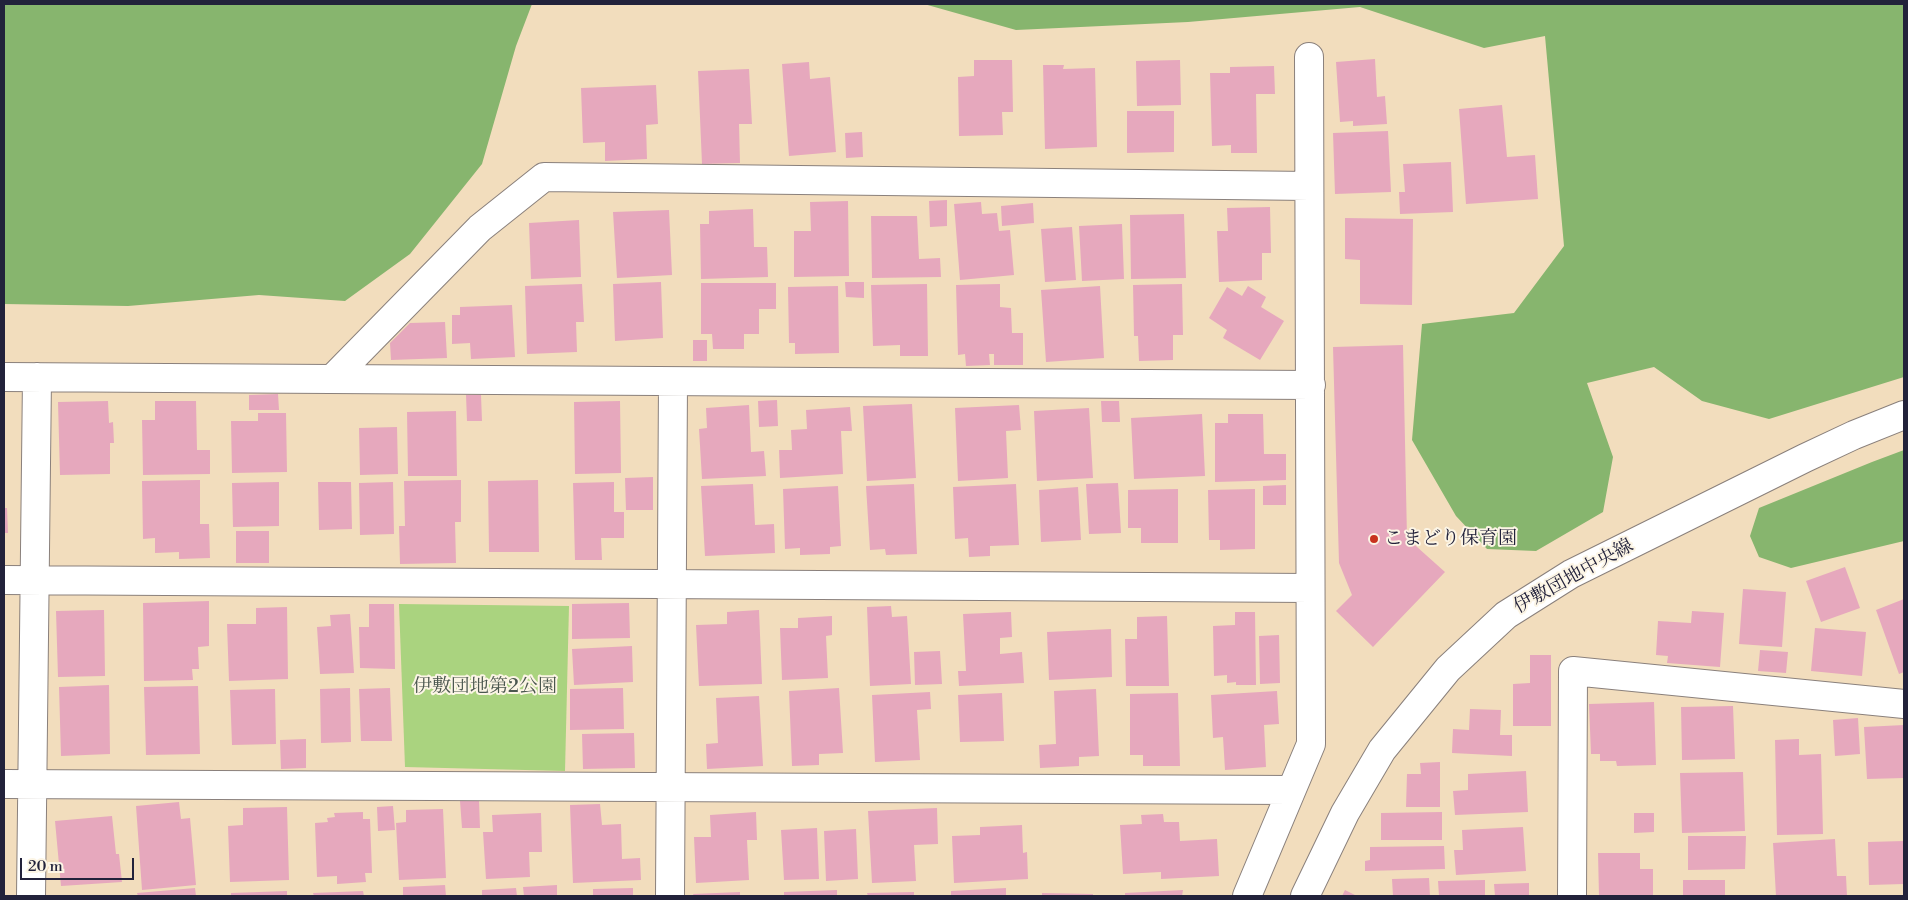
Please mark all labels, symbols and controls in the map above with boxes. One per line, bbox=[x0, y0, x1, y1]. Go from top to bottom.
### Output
place label: こまどり保育園 bbox=[1384, 528, 1517, 550]
marker: こまどり保育園 bbox=[1368, 533, 1380, 545]
street label: 伊敷団地中央線 bbox=[1510, 535, 1638, 619]
park label: 伊敷団地第2公園 bbox=[413, 676, 557, 698]
scale bar bbox=[22, 848, 136, 880]
text: 20 m bbox=[28, 857, 63, 876]

